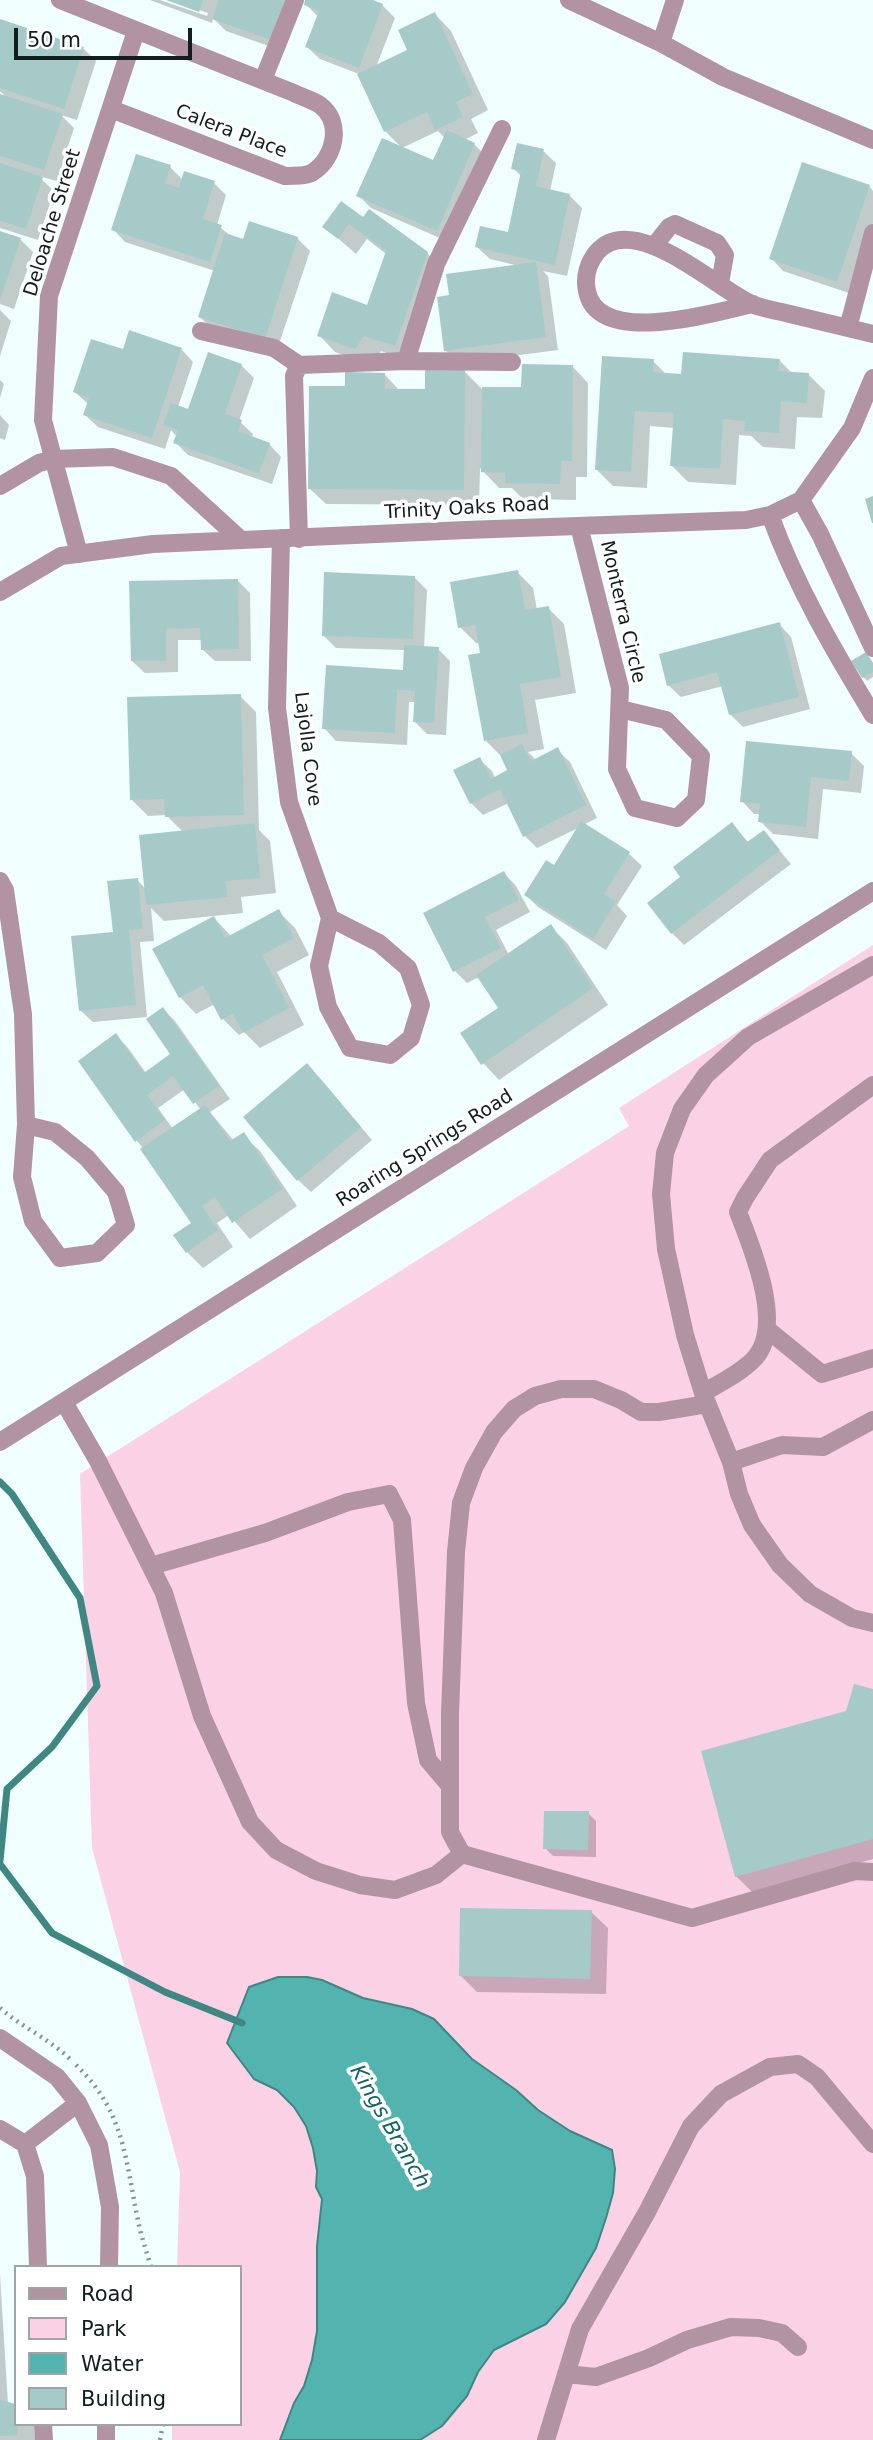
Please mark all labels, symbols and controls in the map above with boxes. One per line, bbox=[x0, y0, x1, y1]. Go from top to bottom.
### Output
scale bar bbox=[18, 14, 196, 58]
text: 50 m bbox=[27, 28, 81, 52]
street label: Calera Place bbox=[172, 100, 290, 164]
street label: Deloache Street bbox=[20, 147, 86, 299]
street label: Trinity Oaks Road bbox=[384, 493, 550, 525]
street label: Monterra Circle bbox=[595, 539, 649, 685]
street label: Lajolla Cove bbox=[289, 690, 325, 808]
street label: Roaring Springs Road bbox=[333, 1085, 517, 1213]
water label: Kings Branch bbox=[344, 2061, 434, 2193]
legend bbox=[14, 2265, 242, 2426]
text: Road bbox=[81, 2282, 134, 2306]
text: Park bbox=[81, 2317, 126, 2341]
text: Water bbox=[81, 2352, 143, 2376]
text: Building bbox=[81, 2387, 166, 2411]

